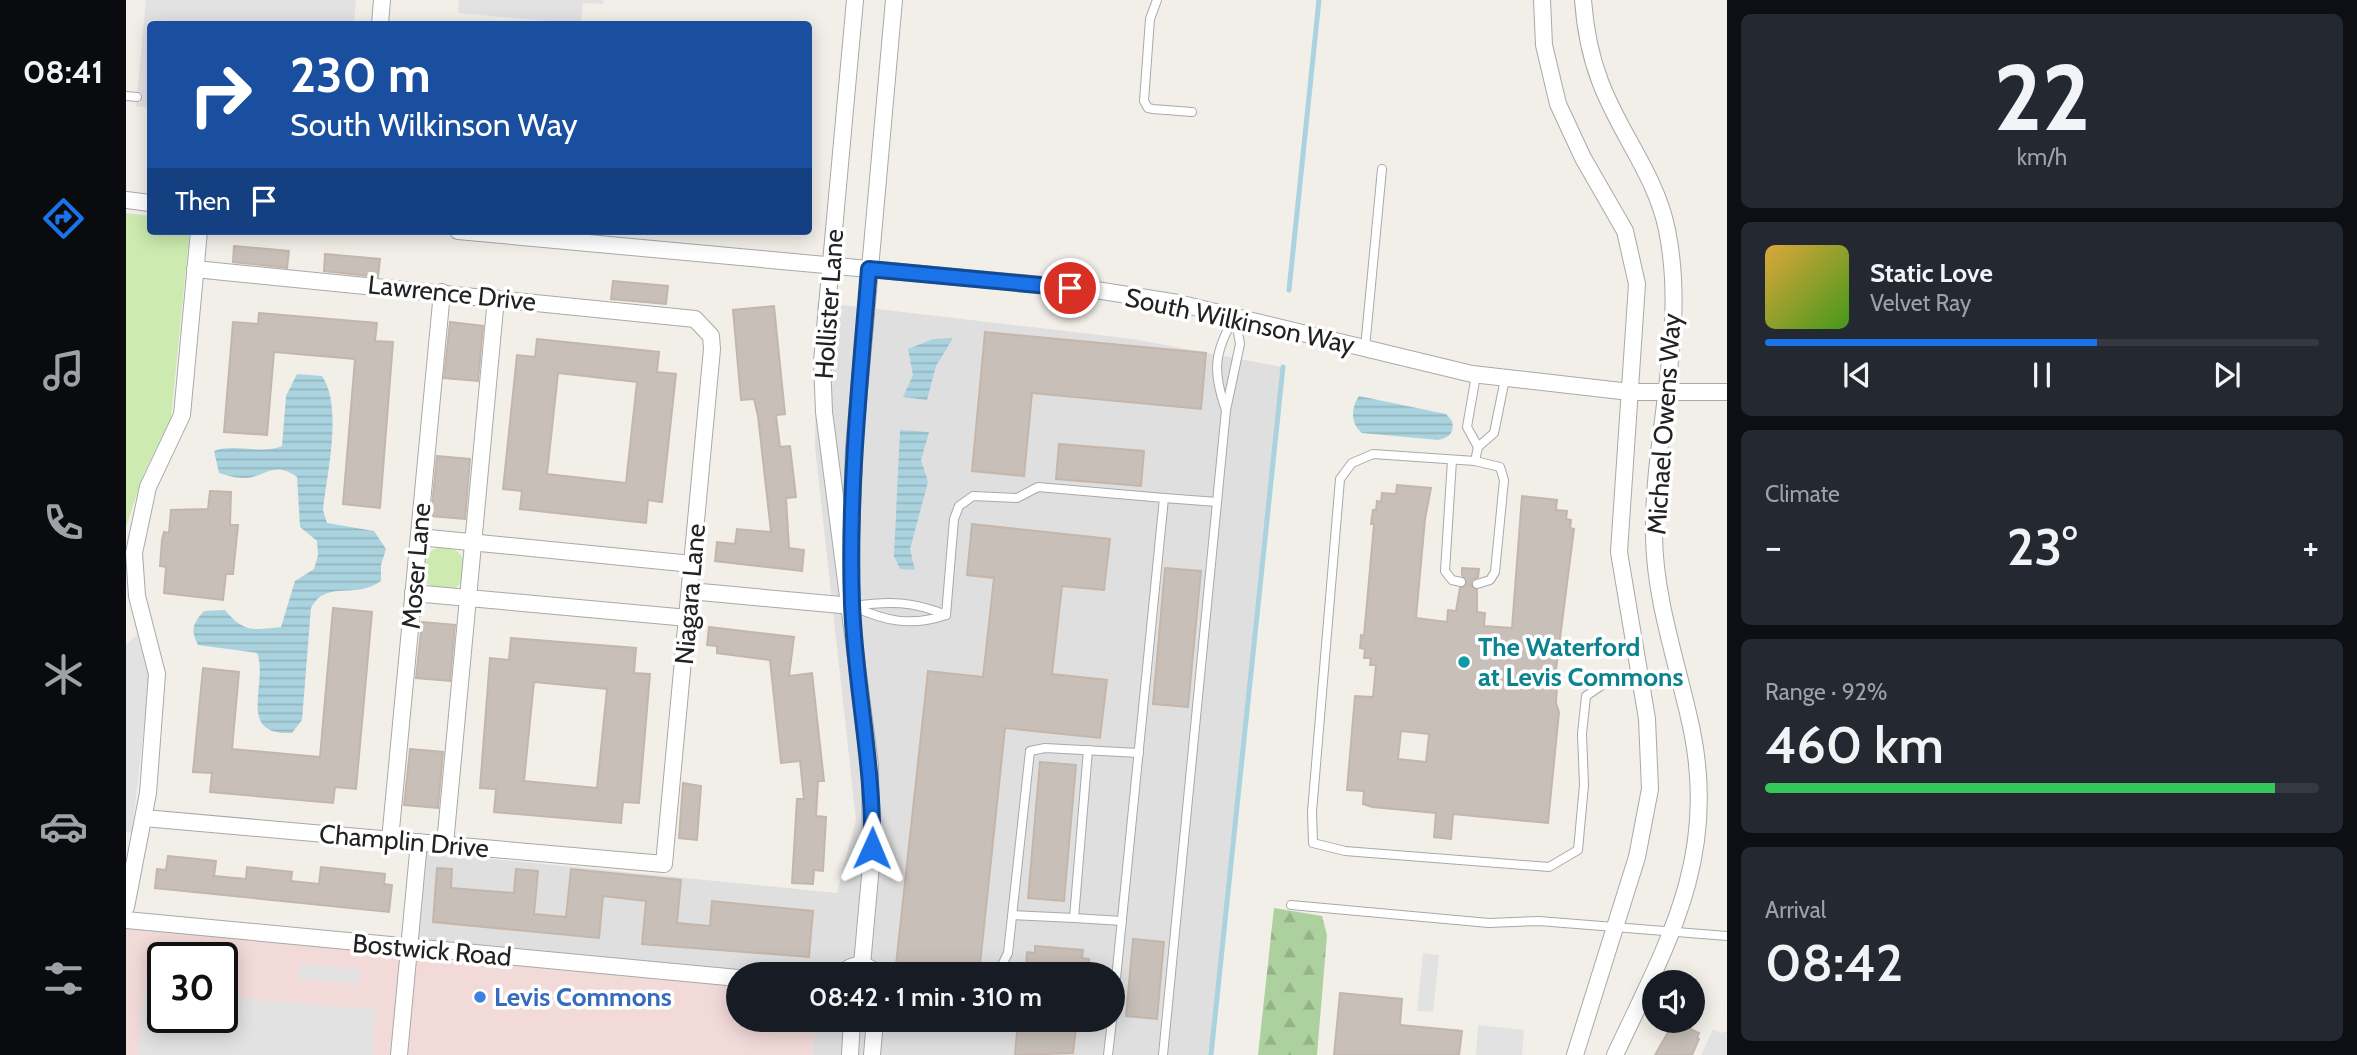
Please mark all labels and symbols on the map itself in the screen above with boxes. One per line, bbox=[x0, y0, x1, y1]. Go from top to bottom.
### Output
street label: Hollister Lane bbox=[808, 228, 850, 380]
pin bbox=[1040, 258, 1100, 318]
street label: Lawrence Drive bbox=[366, 268, 538, 318]
street label: South Wilkinson Way bbox=[1122, 281, 1358, 361]
street label: Michael Owens Way bbox=[1640, 312, 1688, 536]
street label: Moser Lane bbox=[395, 502, 437, 630]
street label: Niagara Lane bbox=[668, 522, 712, 666]
place label: The Waterford at Levis Commons bbox=[1478, 631, 1683, 693]
marker: The Waterford at Levis Commons bbox=[1456, 654, 1472, 670]
position arrow bbox=[835, 811, 909, 885]
street label: Champlin Drive bbox=[318, 818, 490, 864]
street label: Bostwick Road bbox=[351, 927, 513, 973]
speed limit sign: 30 bbox=[147, 942, 238, 1033]
place label: Levis Commons bbox=[494, 981, 672, 1013]
marker: Levis Commons bbox=[472, 989, 488, 1005]

